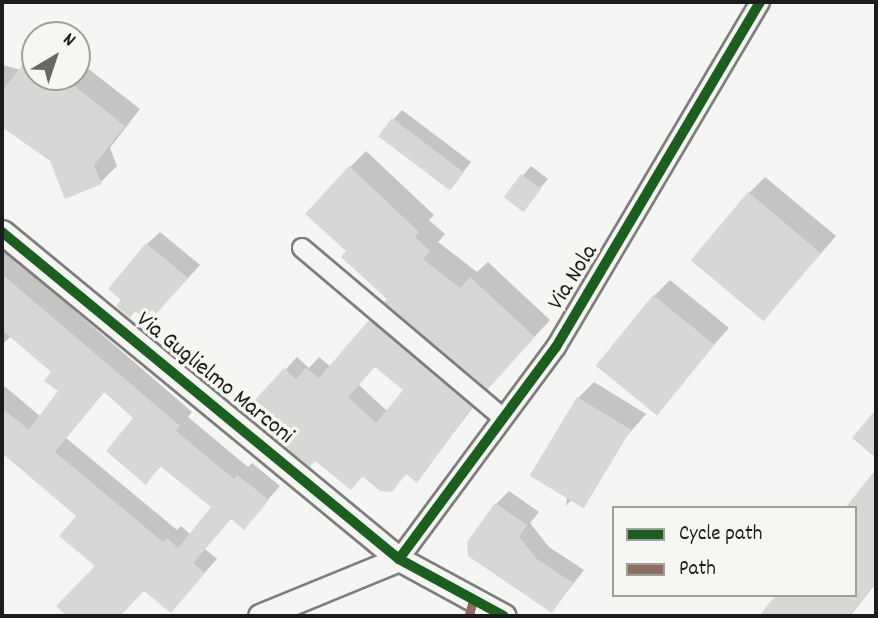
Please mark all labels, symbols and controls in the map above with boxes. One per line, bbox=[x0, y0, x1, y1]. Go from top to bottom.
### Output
north arrow bbox=[21, 21, 91, 91]
text: N bbox=[56, 27, 80, 54]
street label: Via Nola bbox=[543, 240, 605, 316]
street label: Via Guglielmo Marconi bbox=[129, 307, 299, 451]
legend bbox=[612, 506, 857, 597]
text: Cycle path bbox=[679, 520, 762, 550]
text: Path bbox=[679, 555, 716, 585]

